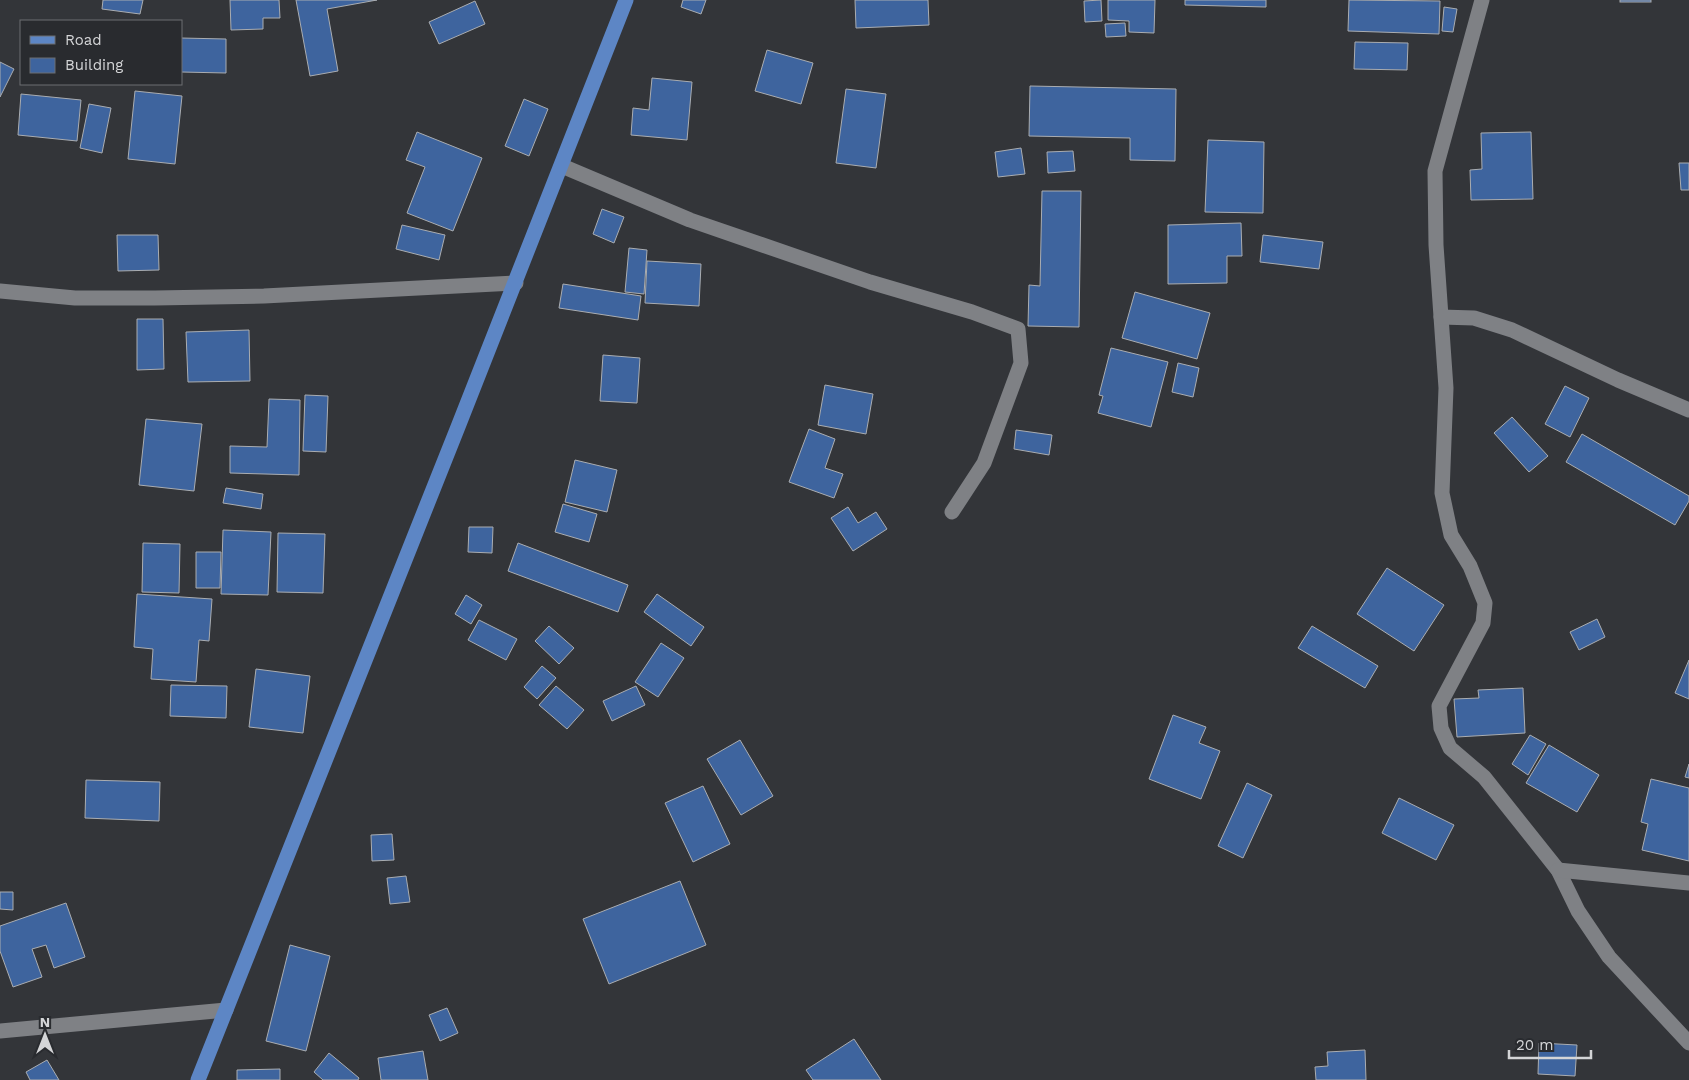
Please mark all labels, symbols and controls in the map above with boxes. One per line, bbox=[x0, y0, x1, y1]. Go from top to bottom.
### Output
legend bbox=[20, 20, 182, 85]
text: Road bbox=[65, 31, 102, 49]
text: Building bbox=[65, 56, 123, 74]
north arrow bbox=[20, 1010, 70, 1060]
text: N bbox=[40, 1014, 50, 1030]
scale bar bbox=[1509, 1028, 1592, 1060]
text: 20 m bbox=[1516, 1036, 1554, 1054]

